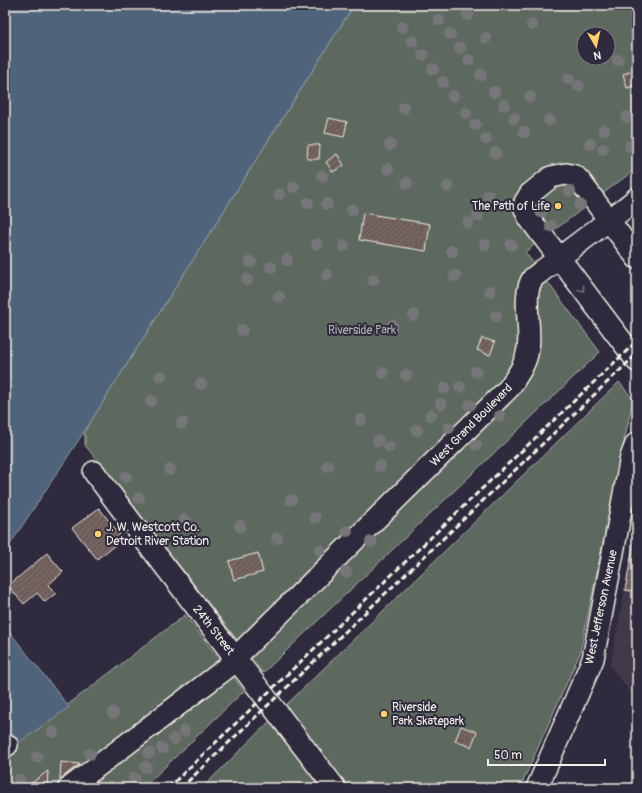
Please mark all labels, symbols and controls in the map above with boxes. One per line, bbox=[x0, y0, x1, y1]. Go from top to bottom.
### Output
north arrow bbox=[576, 26, 616, 66]
text: N bbox=[592, 48, 602, 62]
place label: The Path of Life bbox=[472, 199, 550, 214]
marker: The Path of Life bbox=[553, 201, 563, 211]
one-way arrow bbox=[577, 285, 584, 292]
park label: Riverside Park bbox=[328, 323, 396, 338]
street label: West Grand Boulevard bbox=[427, 381, 516, 470]
place label: J. W. Westcott Co. Detroit River Station bbox=[106, 520, 209, 549]
marker: J. W. Westcott Co. Detroit River Station bbox=[93, 529, 103, 539]
street label: West Jefferson Avenue bbox=[582, 548, 621, 666]
street label: 24th Street bbox=[189, 602, 238, 658]
place label: Riverside Park Skatepark bbox=[392, 700, 464, 729]
marker: Riverside Park Skatepark bbox=[379, 709, 389, 719]
scale bar bbox=[488, 741, 605, 767]
text: 50 m bbox=[494, 748, 522, 763]

